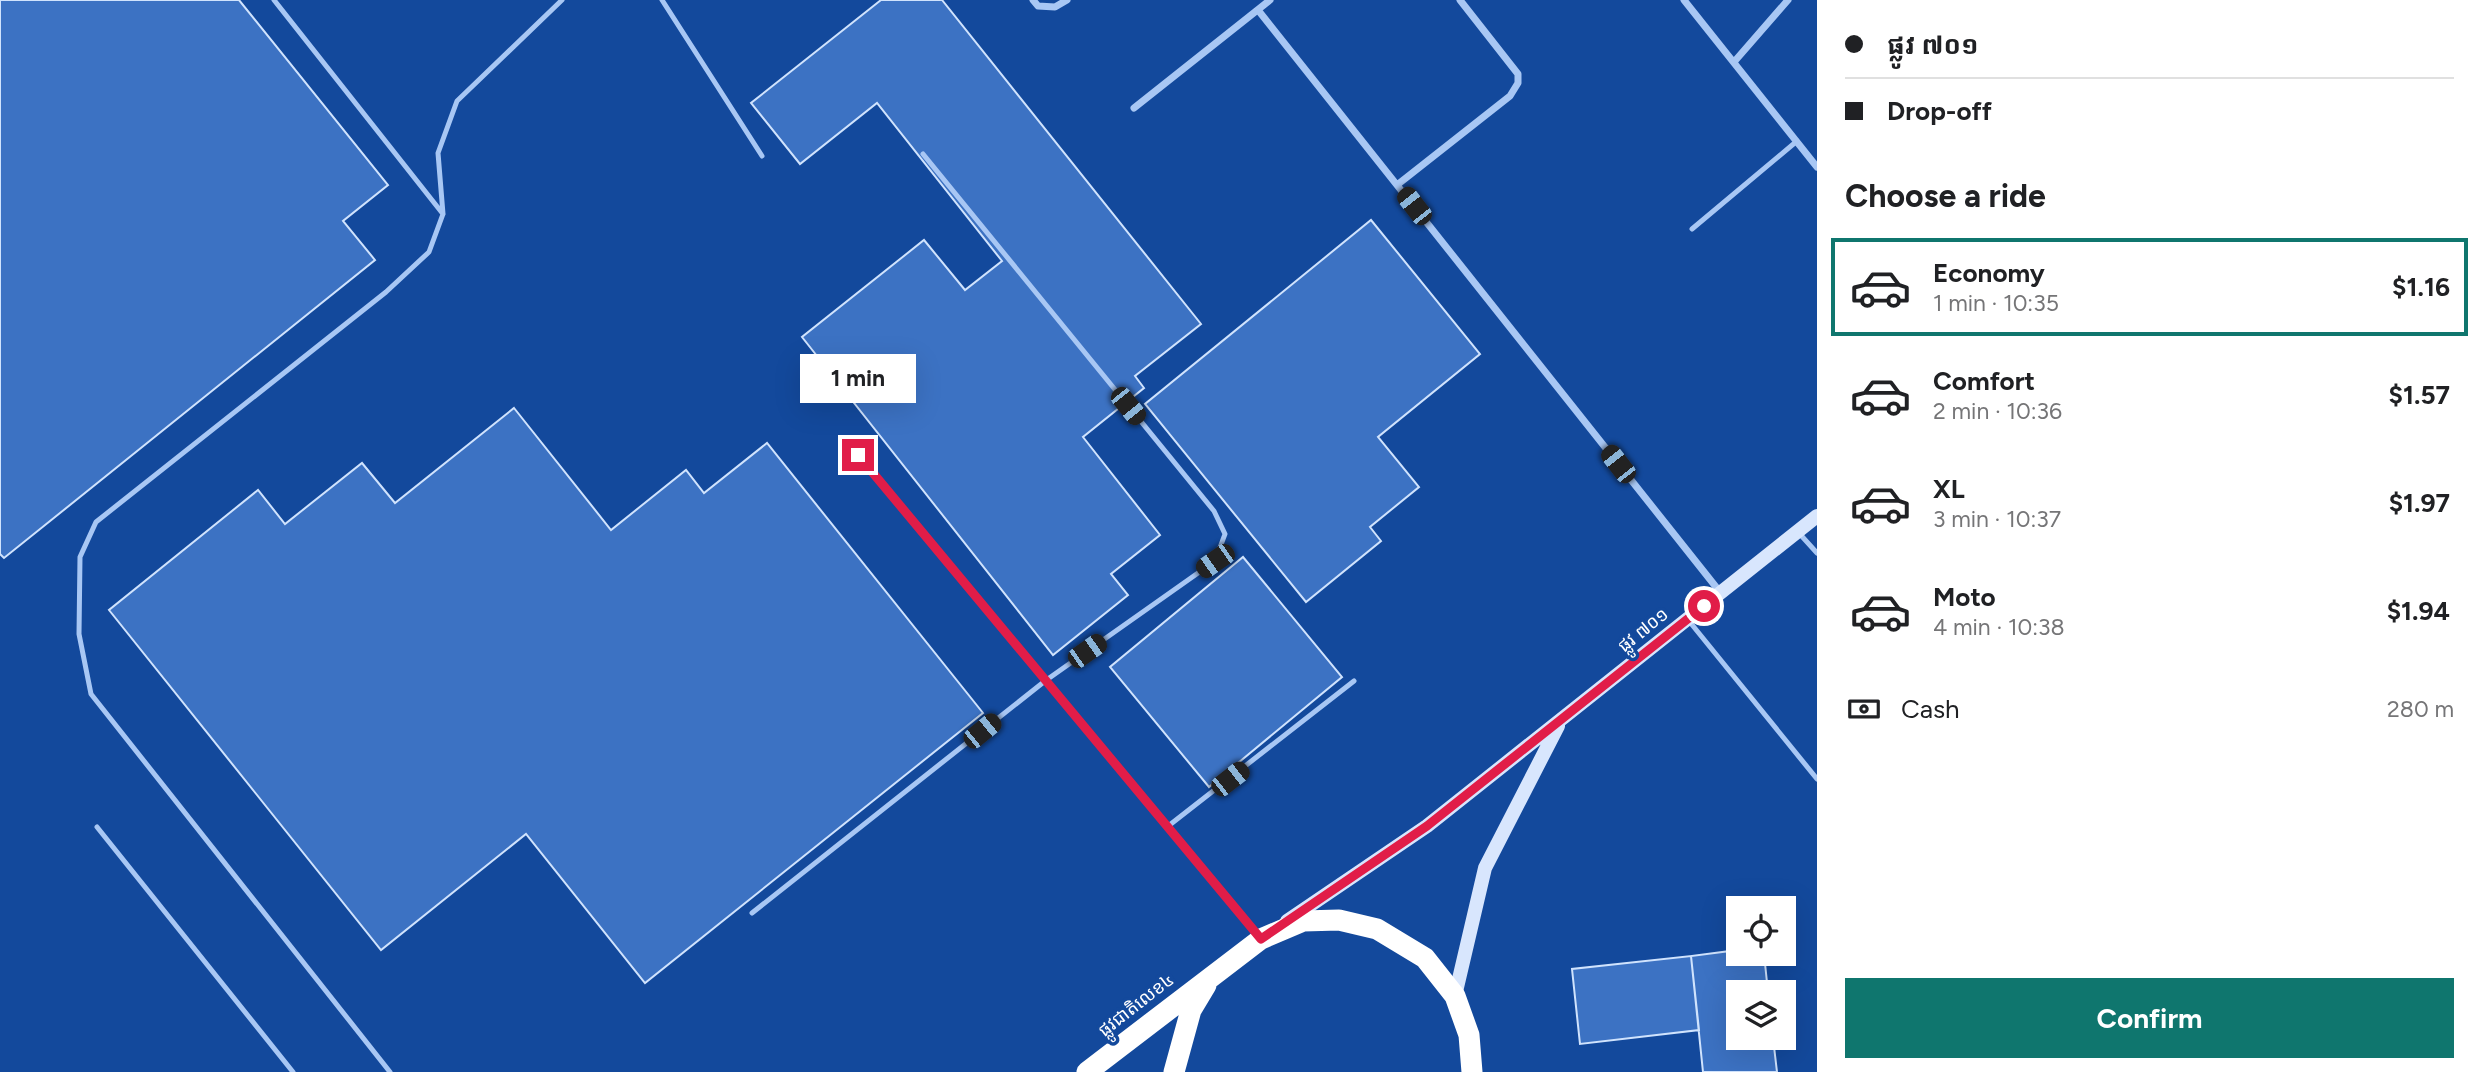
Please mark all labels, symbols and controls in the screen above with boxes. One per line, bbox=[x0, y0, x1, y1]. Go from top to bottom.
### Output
text: ផ្លូវ ៧០១ bbox=[1887, 29, 1978, 61]
text: Drop-off bbox=[1887, 95, 1992, 127]
text: Choose a ride bbox=[1845, 177, 2046, 215]
car bbox=[1393, 183, 1436, 229]
icon: car bbox=[1849, 256, 1912, 319]
text: Economy bbox=[1933, 257, 2045, 289]
text: $1.16 bbox=[2392, 271, 2450, 303]
text: 1 min · 10:35 bbox=[1933, 289, 2059, 317]
callout: 1 min bbox=[800, 354, 916, 402]
text: 1 min bbox=[831, 364, 885, 392]
icon: car bbox=[1849, 364, 1912, 427]
text: Comfort bbox=[1933, 365, 2035, 397]
text: $1.57 bbox=[2389, 379, 2450, 411]
car bbox=[1107, 383, 1150, 429]
text: 2 min · 10:36 bbox=[1933, 397, 2062, 425]
route end bbox=[842, 439, 874, 471]
car bbox=[1597, 441, 1640, 487]
icon: car bbox=[1849, 472, 1912, 535]
text: XL bbox=[1933, 473, 1965, 505]
text: $1.97 bbox=[2389, 487, 2450, 519]
text: 3 min · 10:37 bbox=[1933, 505, 2061, 533]
car bbox=[1192, 540, 1239, 582]
icon: car bbox=[1849, 580, 1912, 643]
text: Moto bbox=[1933, 581, 1996, 613]
route start bbox=[1688, 590, 1720, 622]
text: $1.94 bbox=[2387, 595, 2450, 627]
street label: ផ្លូវ ៧០១ bbox=[1613, 603, 1676, 661]
text: 4 min · 10:38 bbox=[1933, 613, 2065, 641]
car bbox=[1064, 630, 1111, 672]
icon: cash bbox=[1845, 690, 1883, 728]
text: Cash bbox=[1901, 693, 1960, 725]
text: 280 m bbox=[2387, 695, 2454, 723]
car bbox=[960, 710, 1005, 752]
car bbox=[1207, 758, 1254, 800]
map controls bbox=[1726, 896, 1796, 1050]
button: locate bbox=[1726, 896, 1796, 966]
street label: ផ្លូវជាតិលេខ៤ bbox=[1094, 969, 1182, 1046]
button: Confirm bbox=[1845, 978, 2454, 1058]
button: layers bbox=[1726, 980, 1796, 1050]

